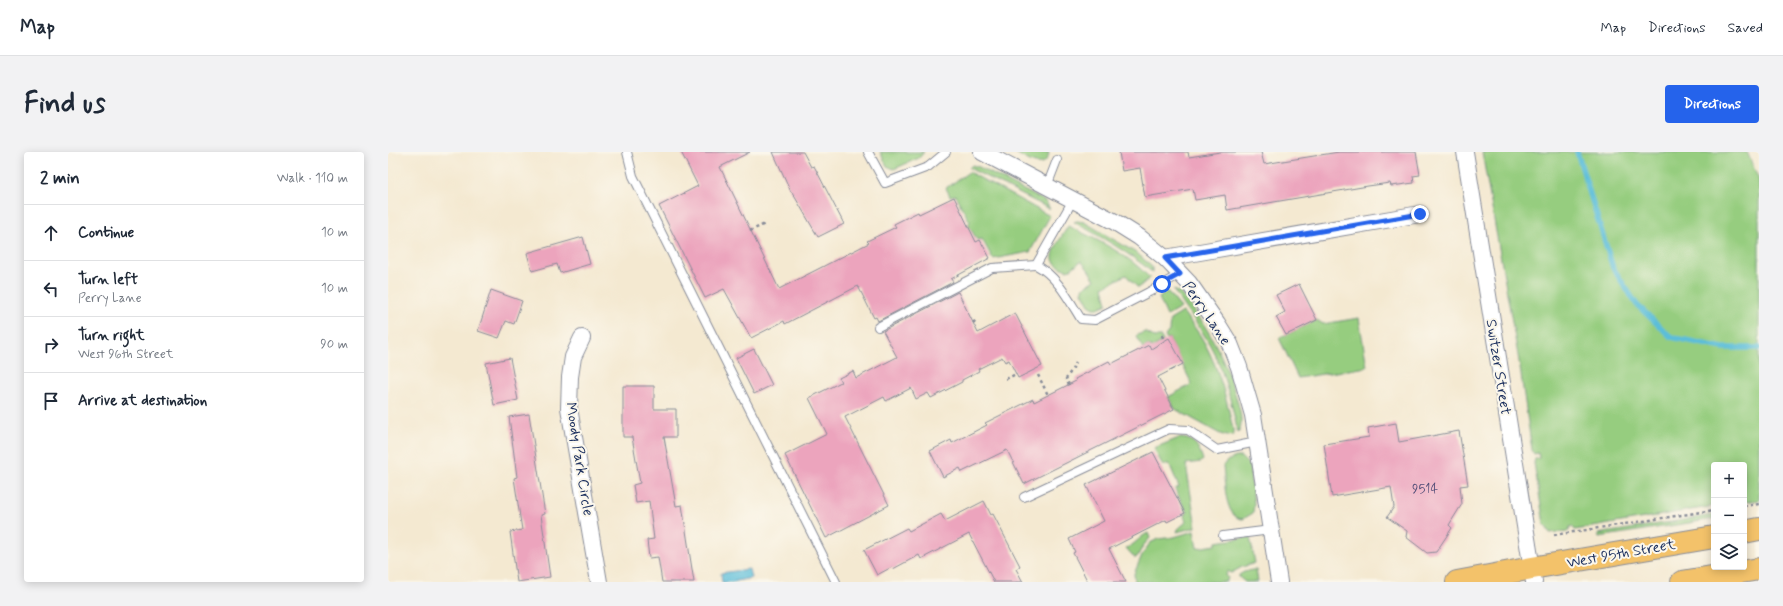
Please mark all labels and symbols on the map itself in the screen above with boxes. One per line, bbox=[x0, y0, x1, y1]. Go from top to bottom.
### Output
route end bbox=[1411, 205, 1429, 223]
route start bbox=[1153, 275, 1171, 293]
street label: Perry Lane bbox=[1177, 278, 1235, 350]
street label: Switzer Street bbox=[1481, 318, 1515, 416]
street label: Moody Park Circle bbox=[560, 401, 598, 518]
house number: 9514 bbox=[1412, 481, 1438, 498]
street label: West 95th Street bbox=[1565, 535, 1677, 573]

